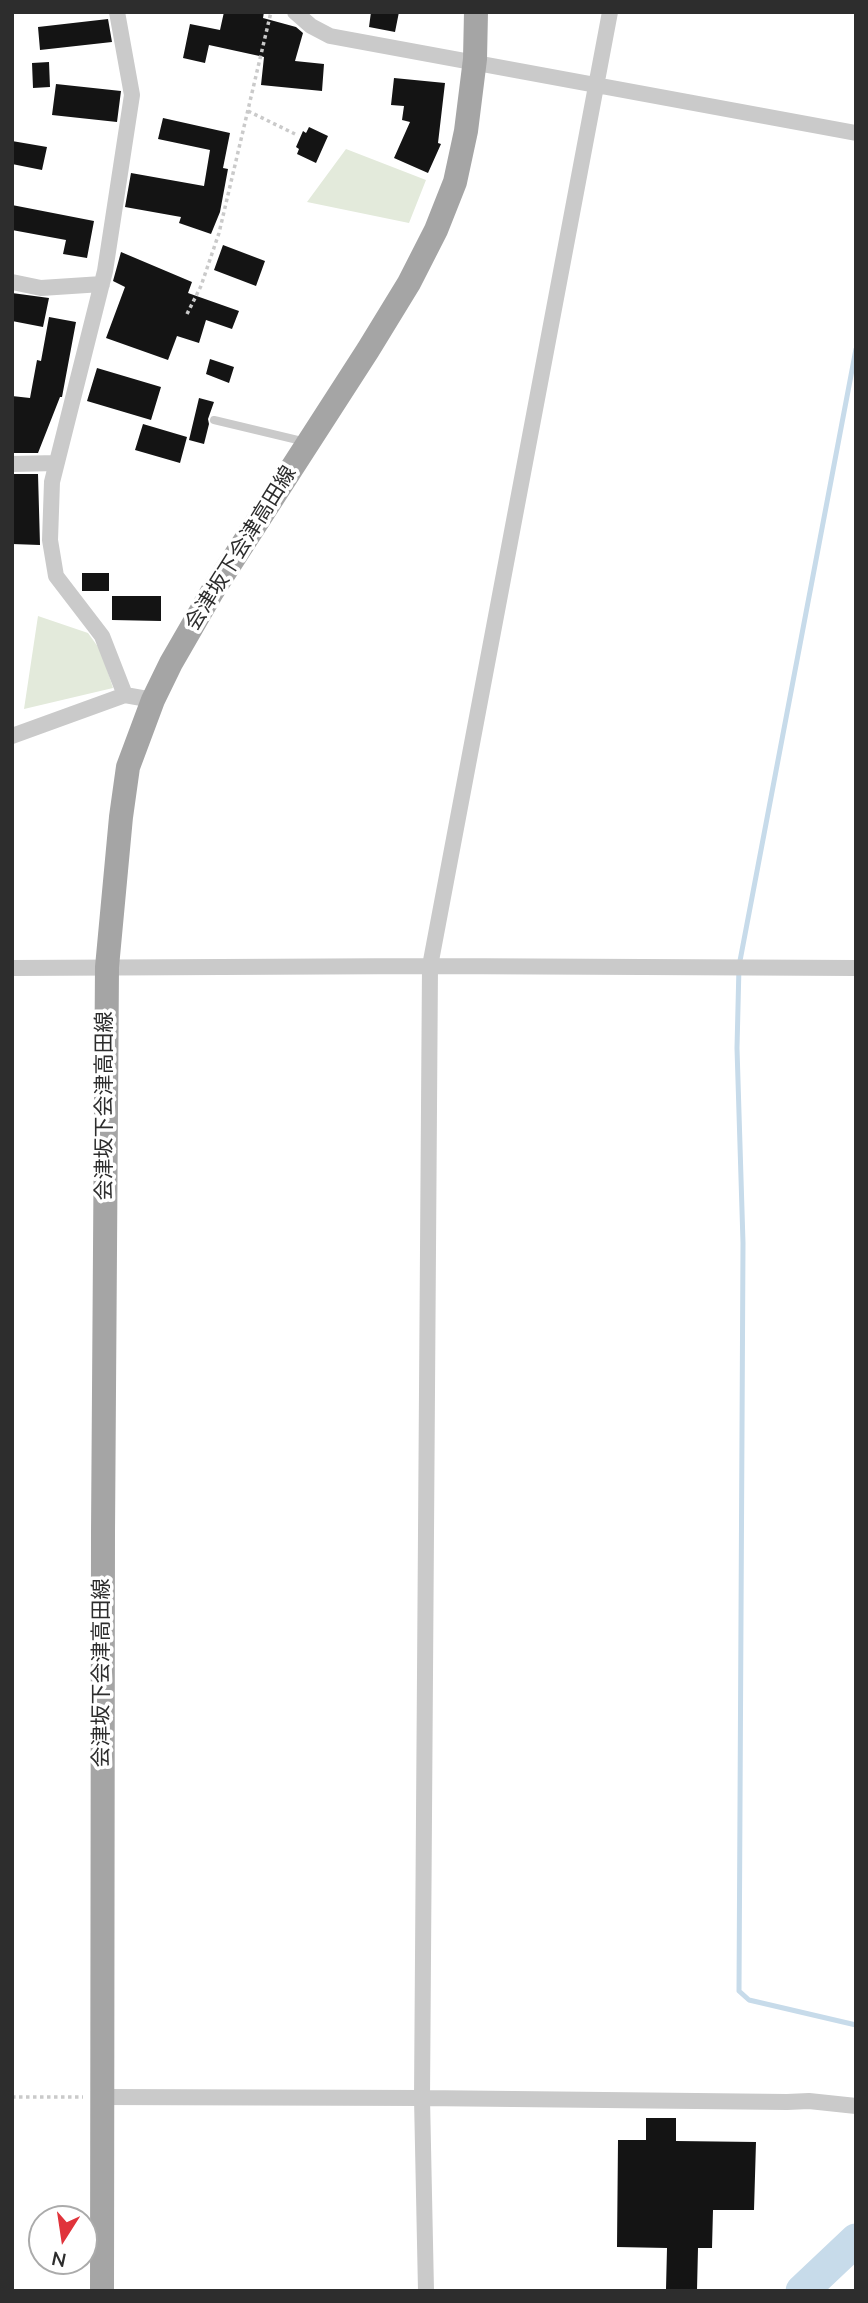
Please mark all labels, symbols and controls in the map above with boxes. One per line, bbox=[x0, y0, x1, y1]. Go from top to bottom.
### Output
street label: 会津坂下会津高田線 bbox=[181, 462, 303, 636]
street label: 会津坂下会津高田線 bbox=[93, 1012, 119, 1200]
street label: 会津坂下会津高田線 bbox=[90, 1579, 116, 1767]
north arrow bbox=[28, 2205, 98, 2275]
text: N bbox=[49, 2244, 69, 2273]

